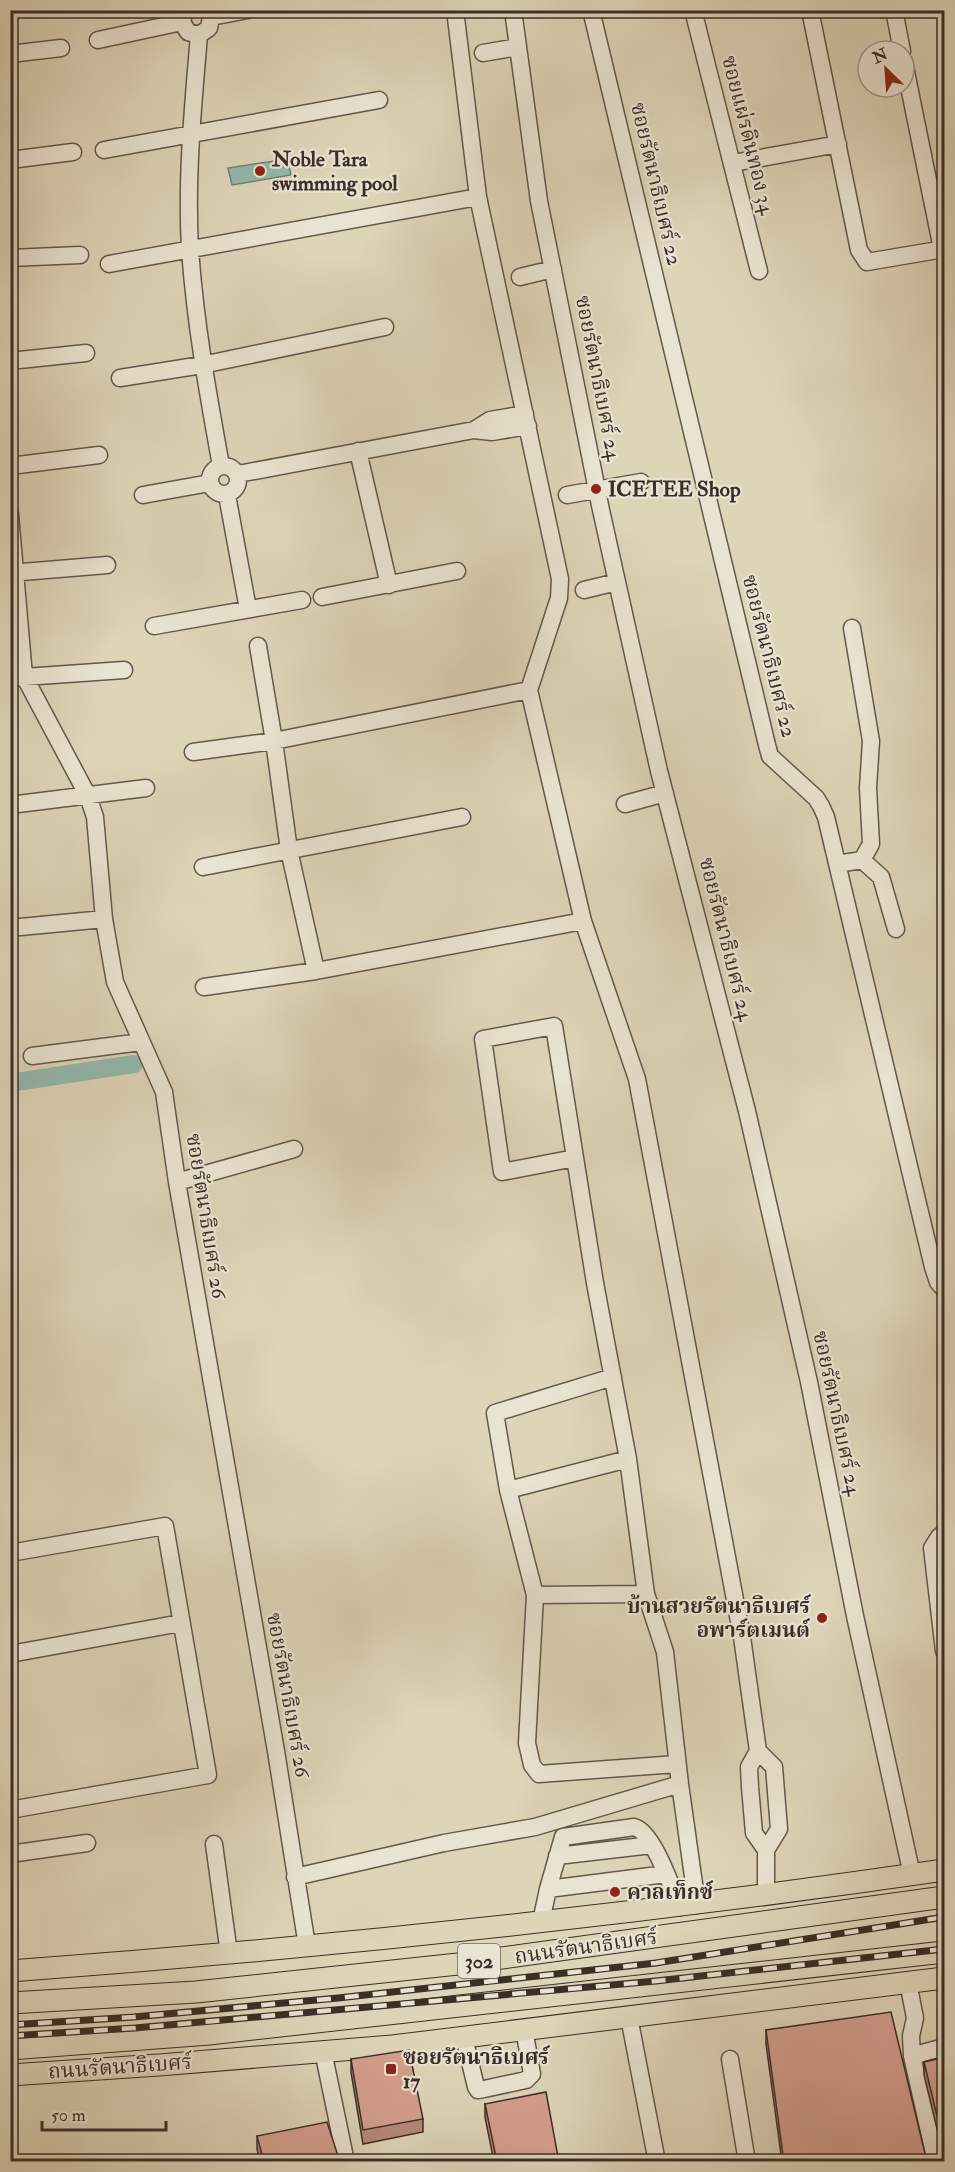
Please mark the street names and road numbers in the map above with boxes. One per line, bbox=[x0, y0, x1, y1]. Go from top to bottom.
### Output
street label: ซอยแผ่รดินทอง 34 bbox=[715, 53, 781, 219]
street label: ซอยรัตนาธิเบศร์ 22 bbox=[624, 100, 688, 268]
street label: ซอยรัตนาธิเบศร์ 24 bbox=[569, 293, 628, 464]
street label: ซอยรัตนาธิเบศร์ 22 bbox=[736, 572, 802, 740]
street label: ซอยรัตนาธิเบศร์ 24 bbox=[693, 854, 760, 1025]
street label: ซอยรัตนาธิเบศร์ 26 bbox=[180, 1132, 233, 1302]
street label: ซอยรัตนาธิเบศร์ 24 bbox=[806, 1328, 868, 1499]
street label: ซอยรัตนาธิเบศร์ 26 bbox=[260, 1611, 316, 1781]
street label: ถนนรัตนาธิเบศร์ bbox=[513, 1923, 660, 1970]
road number: 302 bbox=[458, 1944, 500, 1978]
street label: ถนนรัตนาธิเบศร์ bbox=[47, 2048, 194, 2085]

